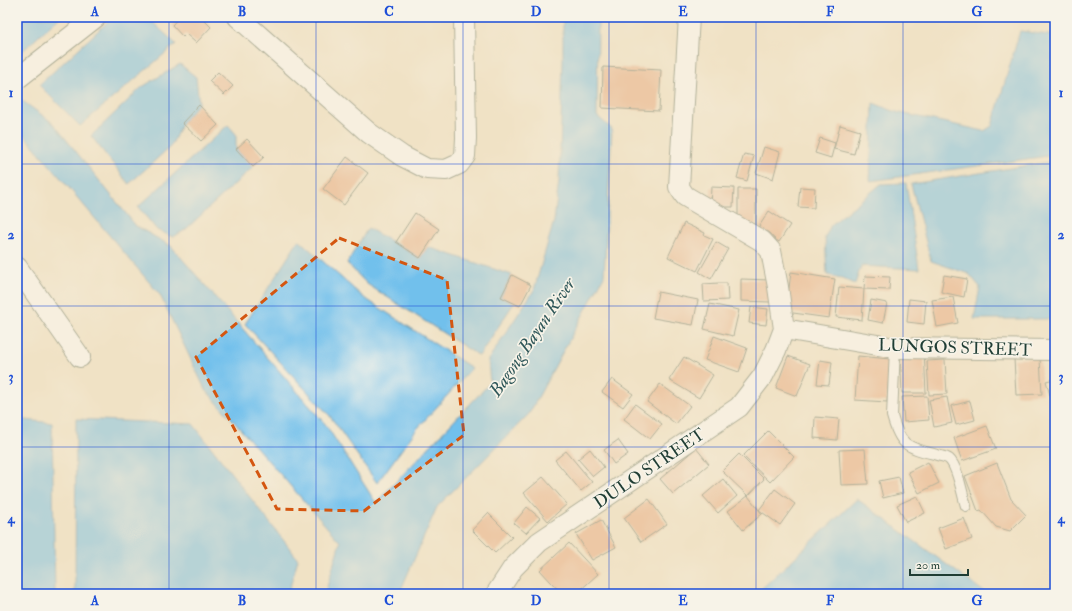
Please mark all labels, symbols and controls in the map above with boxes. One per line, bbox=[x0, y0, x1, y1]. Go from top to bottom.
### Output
text: A bbox=[90, 4, 100, 20]
text: B bbox=[238, 4, 246, 20]
text: C bbox=[384, 4, 394, 20]
text: D bbox=[531, 4, 542, 20]
text: E bbox=[678, 4, 688, 20]
text: F bbox=[826, 4, 835, 20]
text: G bbox=[972, 4, 983, 20]
text: 1 bbox=[9, 85, 14, 101]
text: 1 bbox=[1059, 85, 1064, 101]
text: 2 bbox=[8, 227, 15, 243]
text: 2 bbox=[1058, 227, 1065, 243]
water label: Bagong Bayan River bbox=[484, 272, 581, 402]
street label: LUNGOS STREET bbox=[878, 334, 1033, 361]
text: 3 bbox=[9, 369, 14, 385]
text: 3 bbox=[1059, 369, 1064, 385]
street label: DULO STREET bbox=[590, 423, 709, 513]
text: 4 bbox=[6, 511, 15, 527]
text: 4 bbox=[1056, 511, 1065, 527]
scale bar bbox=[910, 551, 968, 577]
text: 20 m bbox=[916, 558, 941, 573]
text: A bbox=[90, 593, 100, 609]
text: B bbox=[238, 593, 246, 609]
text: C bbox=[384, 593, 394, 609]
text: D bbox=[531, 593, 542, 609]
text: E bbox=[678, 593, 688, 609]
text: F bbox=[826, 593, 835, 609]
text: G bbox=[972, 593, 983, 609]

